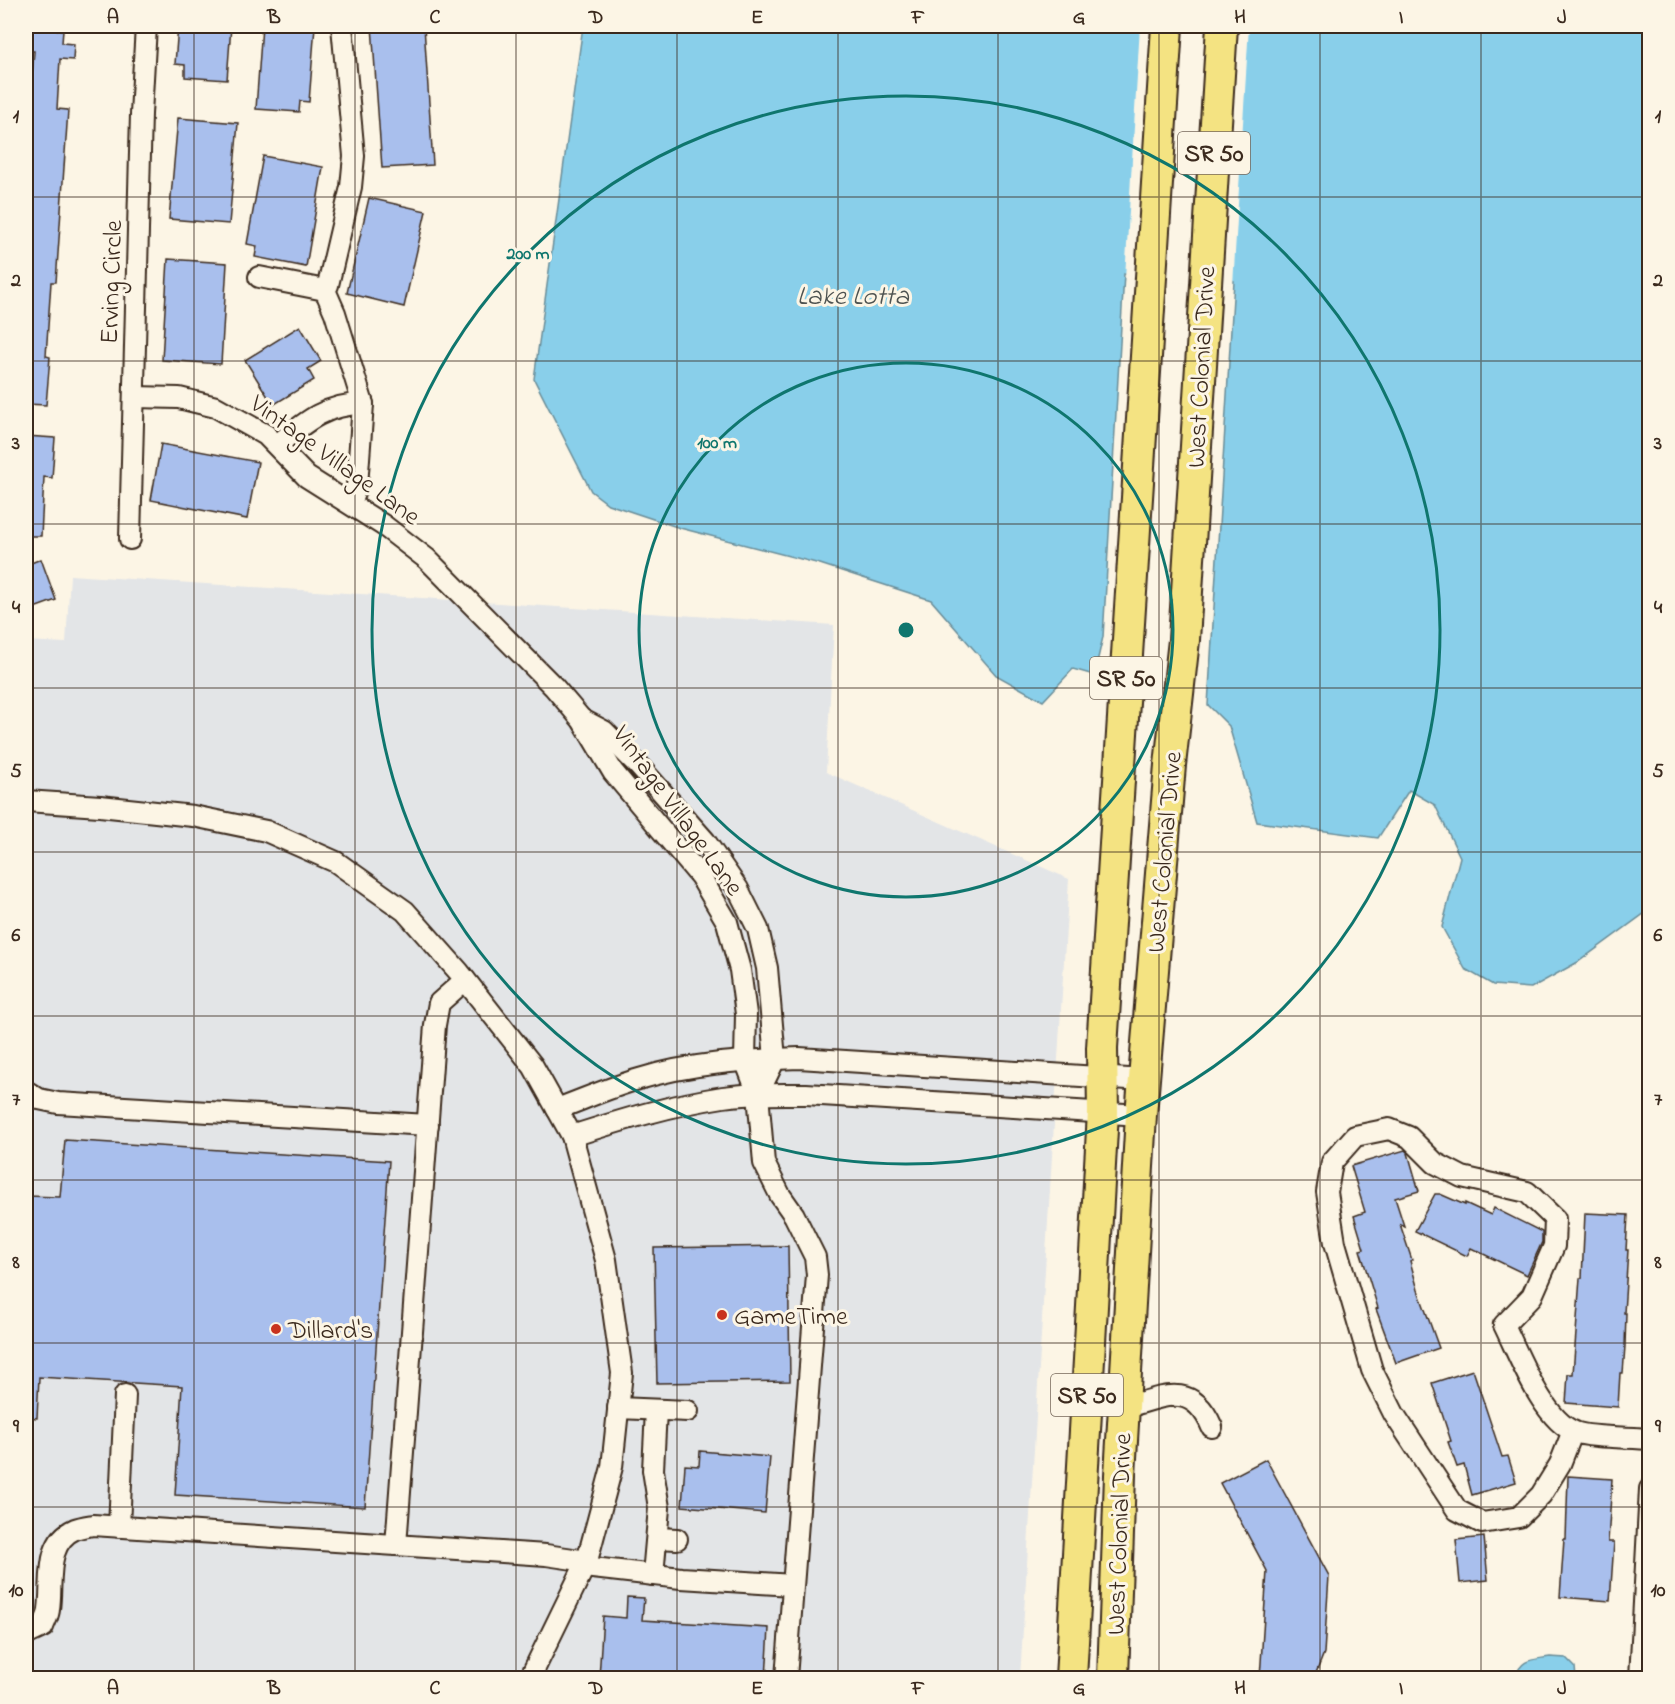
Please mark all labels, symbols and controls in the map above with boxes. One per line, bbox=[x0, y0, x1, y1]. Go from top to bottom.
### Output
text: A bbox=[107, 4, 119, 33]
text: B bbox=[266, 4, 281, 33]
text: C bbox=[430, 4, 441, 33]
text: D bbox=[588, 4, 603, 33]
text: E bbox=[751, 4, 763, 33]
text: F bbox=[911, 4, 925, 33]
text: G bbox=[1073, 4, 1086, 33]
text: H bbox=[1234, 4, 1246, 33]
text: I bbox=[1399, 4, 1404, 33]
text: J bbox=[1557, 4, 1567, 33]
text: 1 bbox=[13, 103, 20, 132]
text: 1 bbox=[1655, 103, 1662, 132]
road number: SR 50 bbox=[1178, 132, 1250, 174]
street label: Erving Circle bbox=[92, 219, 134, 345]
text: 200 m bbox=[506, 242, 550, 268]
street label: West Colonial Drive bbox=[1179, 265, 1227, 469]
text: 2 bbox=[10, 267, 21, 296]
text: 2 bbox=[1652, 267, 1663, 296]
water label: Lake Lotta bbox=[797, 278, 909, 317]
street label: Vintage Village Lane bbox=[240, 386, 428, 537]
text: 3 bbox=[11, 430, 20, 459]
text: 3 bbox=[1653, 430, 1662, 459]
text: 100 m bbox=[697, 431, 737, 457]
text: 4 bbox=[12, 594, 21, 623]
text: 4 bbox=[1654, 594, 1663, 623]
centre of rings bbox=[896, 620, 916, 640]
road number: SR 50 bbox=[1090, 657, 1162, 699]
street label: Vintage Village Lane bbox=[601, 718, 752, 905]
street label: West Colonial Drive bbox=[1138, 750, 1194, 954]
text: 5 bbox=[10, 758, 22, 787]
text: 5 bbox=[1652, 758, 1664, 787]
text: 6 bbox=[12, 922, 21, 951]
text: 6 bbox=[1654, 922, 1663, 951]
text: 7 bbox=[12, 1086, 21, 1115]
text: 7 bbox=[1654, 1086, 1663, 1115]
text: 8 bbox=[11, 1249, 20, 1278]
text: 8 bbox=[1653, 1249, 1662, 1278]
place label: GameTime bbox=[734, 1299, 848, 1337]
marker: GameTime bbox=[715, 1308, 729, 1322]
place label: Dillard's bbox=[287, 1313, 373, 1351]
marker: Dillard's bbox=[269, 1322, 283, 1336]
road number: SR 50 bbox=[1051, 1374, 1123, 1416]
text: 9 bbox=[12, 1413, 20, 1442]
text: 9 bbox=[1654, 1413, 1662, 1442]
street label: West Colonial Drive bbox=[1098, 1432, 1144, 1636]
text: 10 bbox=[9, 1577, 24, 1606]
text: 10 bbox=[1651, 1577, 1666, 1606]
text: A bbox=[107, 1675, 119, 1704]
text: B bbox=[266, 1675, 281, 1704]
text: C bbox=[430, 1675, 441, 1704]
text: D bbox=[588, 1675, 603, 1704]
text: E bbox=[751, 1675, 763, 1704]
text: F bbox=[911, 1675, 925, 1704]
text: G bbox=[1073, 1675, 1086, 1704]
text: H bbox=[1234, 1675, 1246, 1704]
text: I bbox=[1399, 1675, 1404, 1704]
text: J bbox=[1557, 1675, 1567, 1704]

